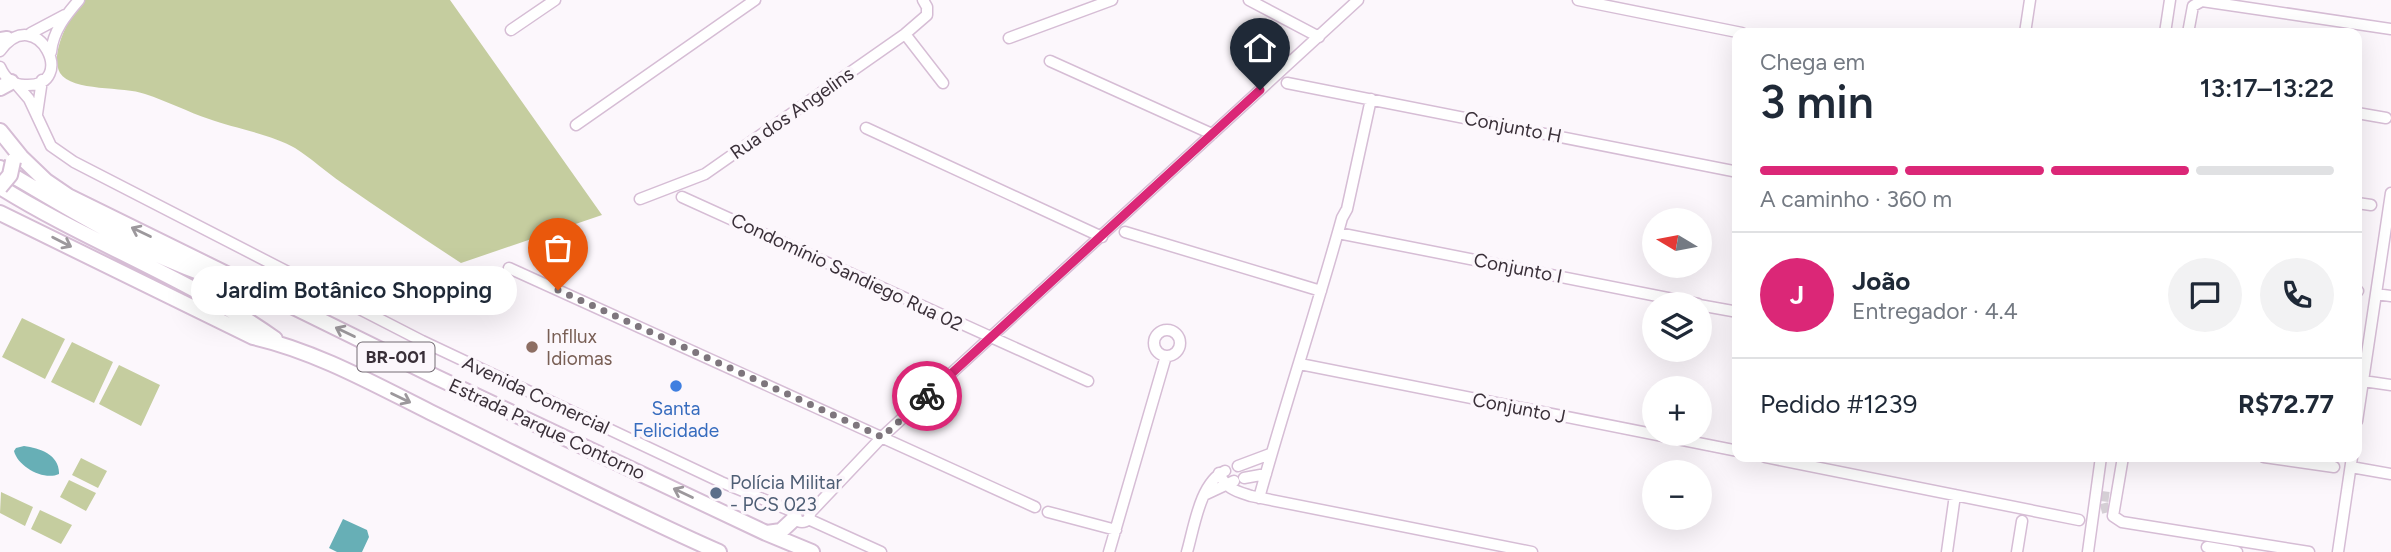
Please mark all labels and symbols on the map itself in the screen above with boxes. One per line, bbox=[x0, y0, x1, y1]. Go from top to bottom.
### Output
pin bbox=[1230, 18, 1290, 90]
street label: Rua dos Angelins bbox=[726, 62, 858, 164]
street label: Conjunto H bbox=[1462, 106, 1564, 148]
street label: Condomínio Sandiego Rua 02 bbox=[727, 208, 967, 336]
north arrow bbox=[1642, 208, 1712, 278]
pin bbox=[528, 218, 588, 290]
one-way arrow bbox=[131, 224, 152, 238]
one-way arrow bbox=[51, 236, 72, 250]
street label: Conjunto I bbox=[1472, 248, 1564, 288]
callout: Jardim Botânico Shopping bbox=[190, 266, 516, 314]
one-way arrow bbox=[335, 324, 356, 338]
place label: Infllux Idiomas bbox=[546, 325, 613, 370]
marker: Infllux Idiomas bbox=[524, 339, 540, 355]
road number: BR-001 bbox=[358, 342, 434, 372]
street label: Avenida Comercial bbox=[459, 351, 613, 439]
courier bbox=[892, 361, 962, 431]
street label: Estrada Parque Contorno bbox=[445, 373, 649, 485]
marker: Santa Felicidade bbox=[668, 378, 684, 394]
street label: Conjunto J bbox=[1471, 388, 1567, 428]
one-way arrow bbox=[390, 391, 411, 405]
place label: Santa Felicidade bbox=[633, 397, 719, 442]
place label: Polícia Militar - PCS 023 bbox=[730, 471, 842, 516]
marker: Polícia Militar - PCS 023 bbox=[708, 485, 724, 501]
one-way arrow bbox=[673, 486, 694, 500]

